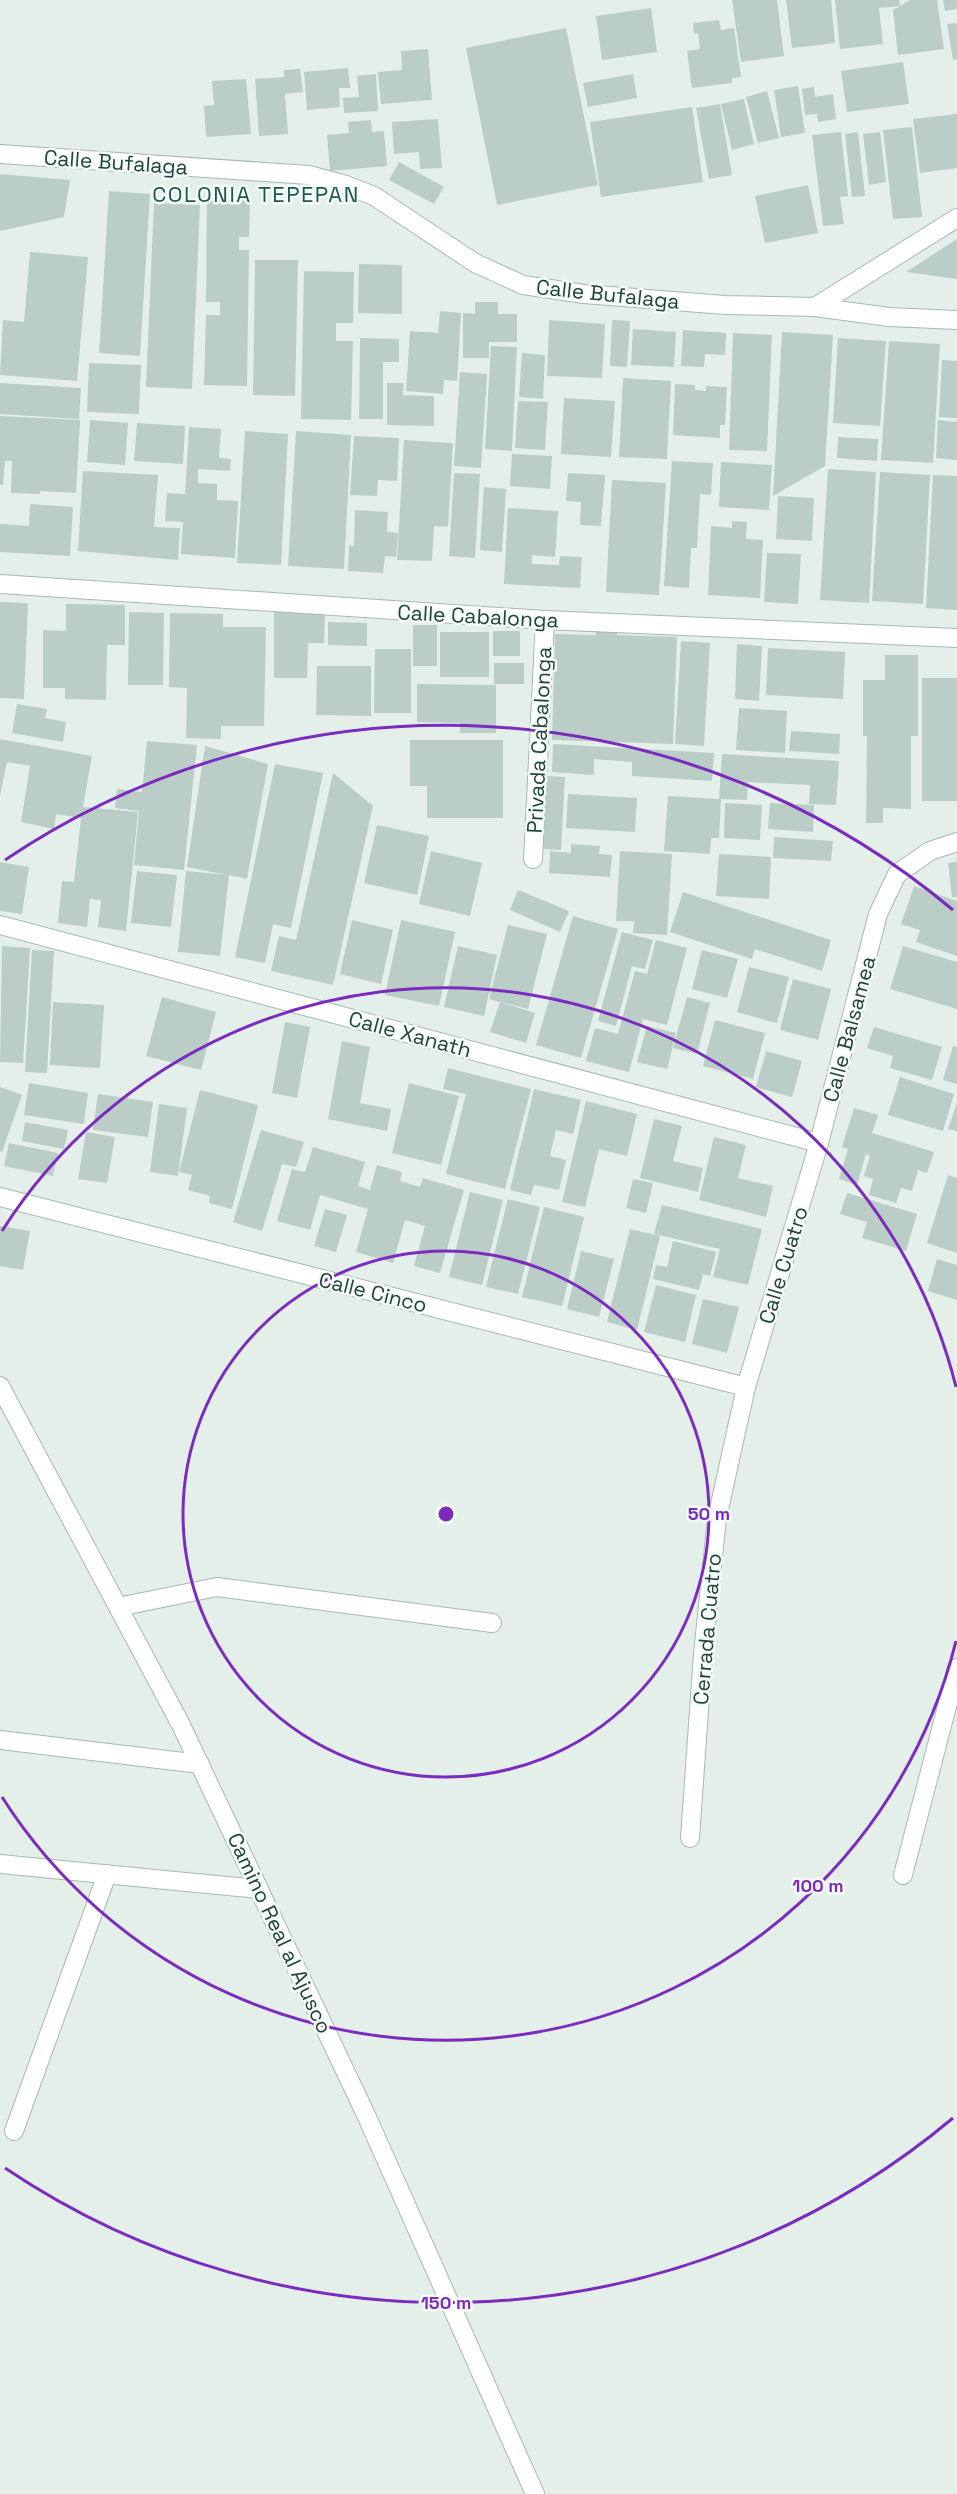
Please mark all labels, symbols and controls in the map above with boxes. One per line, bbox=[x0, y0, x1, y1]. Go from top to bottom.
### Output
street label: Calle Bufalaga bbox=[43, 144, 189, 180]
district label: COLONIA TEPEPAN bbox=[152, 180, 360, 208]
street label: Calle Bufalaga bbox=[535, 273, 681, 315]
street label: Calle Cabalonga bbox=[397, 598, 559, 634]
street label: Privada Cabalonga bbox=[521, 646, 557, 834]
street label: Calle Balsamea bbox=[816, 953, 882, 1105]
street label: Calle Xanath bbox=[346, 1005, 474, 1063]
street label: Calle Cuatro bbox=[752, 1203, 814, 1327]
street label: Calle Cinco bbox=[316, 1266, 430, 1318]
text: 50 m bbox=[688, 1502, 730, 1525]
centre of rings bbox=[436, 1504, 456, 1524]
street label: Cerrada Cuatro bbox=[687, 1552, 727, 1706]
street label: Camino Real al Ajusco bbox=[222, 1828, 338, 2038]
text: 100 m bbox=[792, 1874, 844, 1897]
text: 150 m bbox=[421, 2291, 471, 2314]

